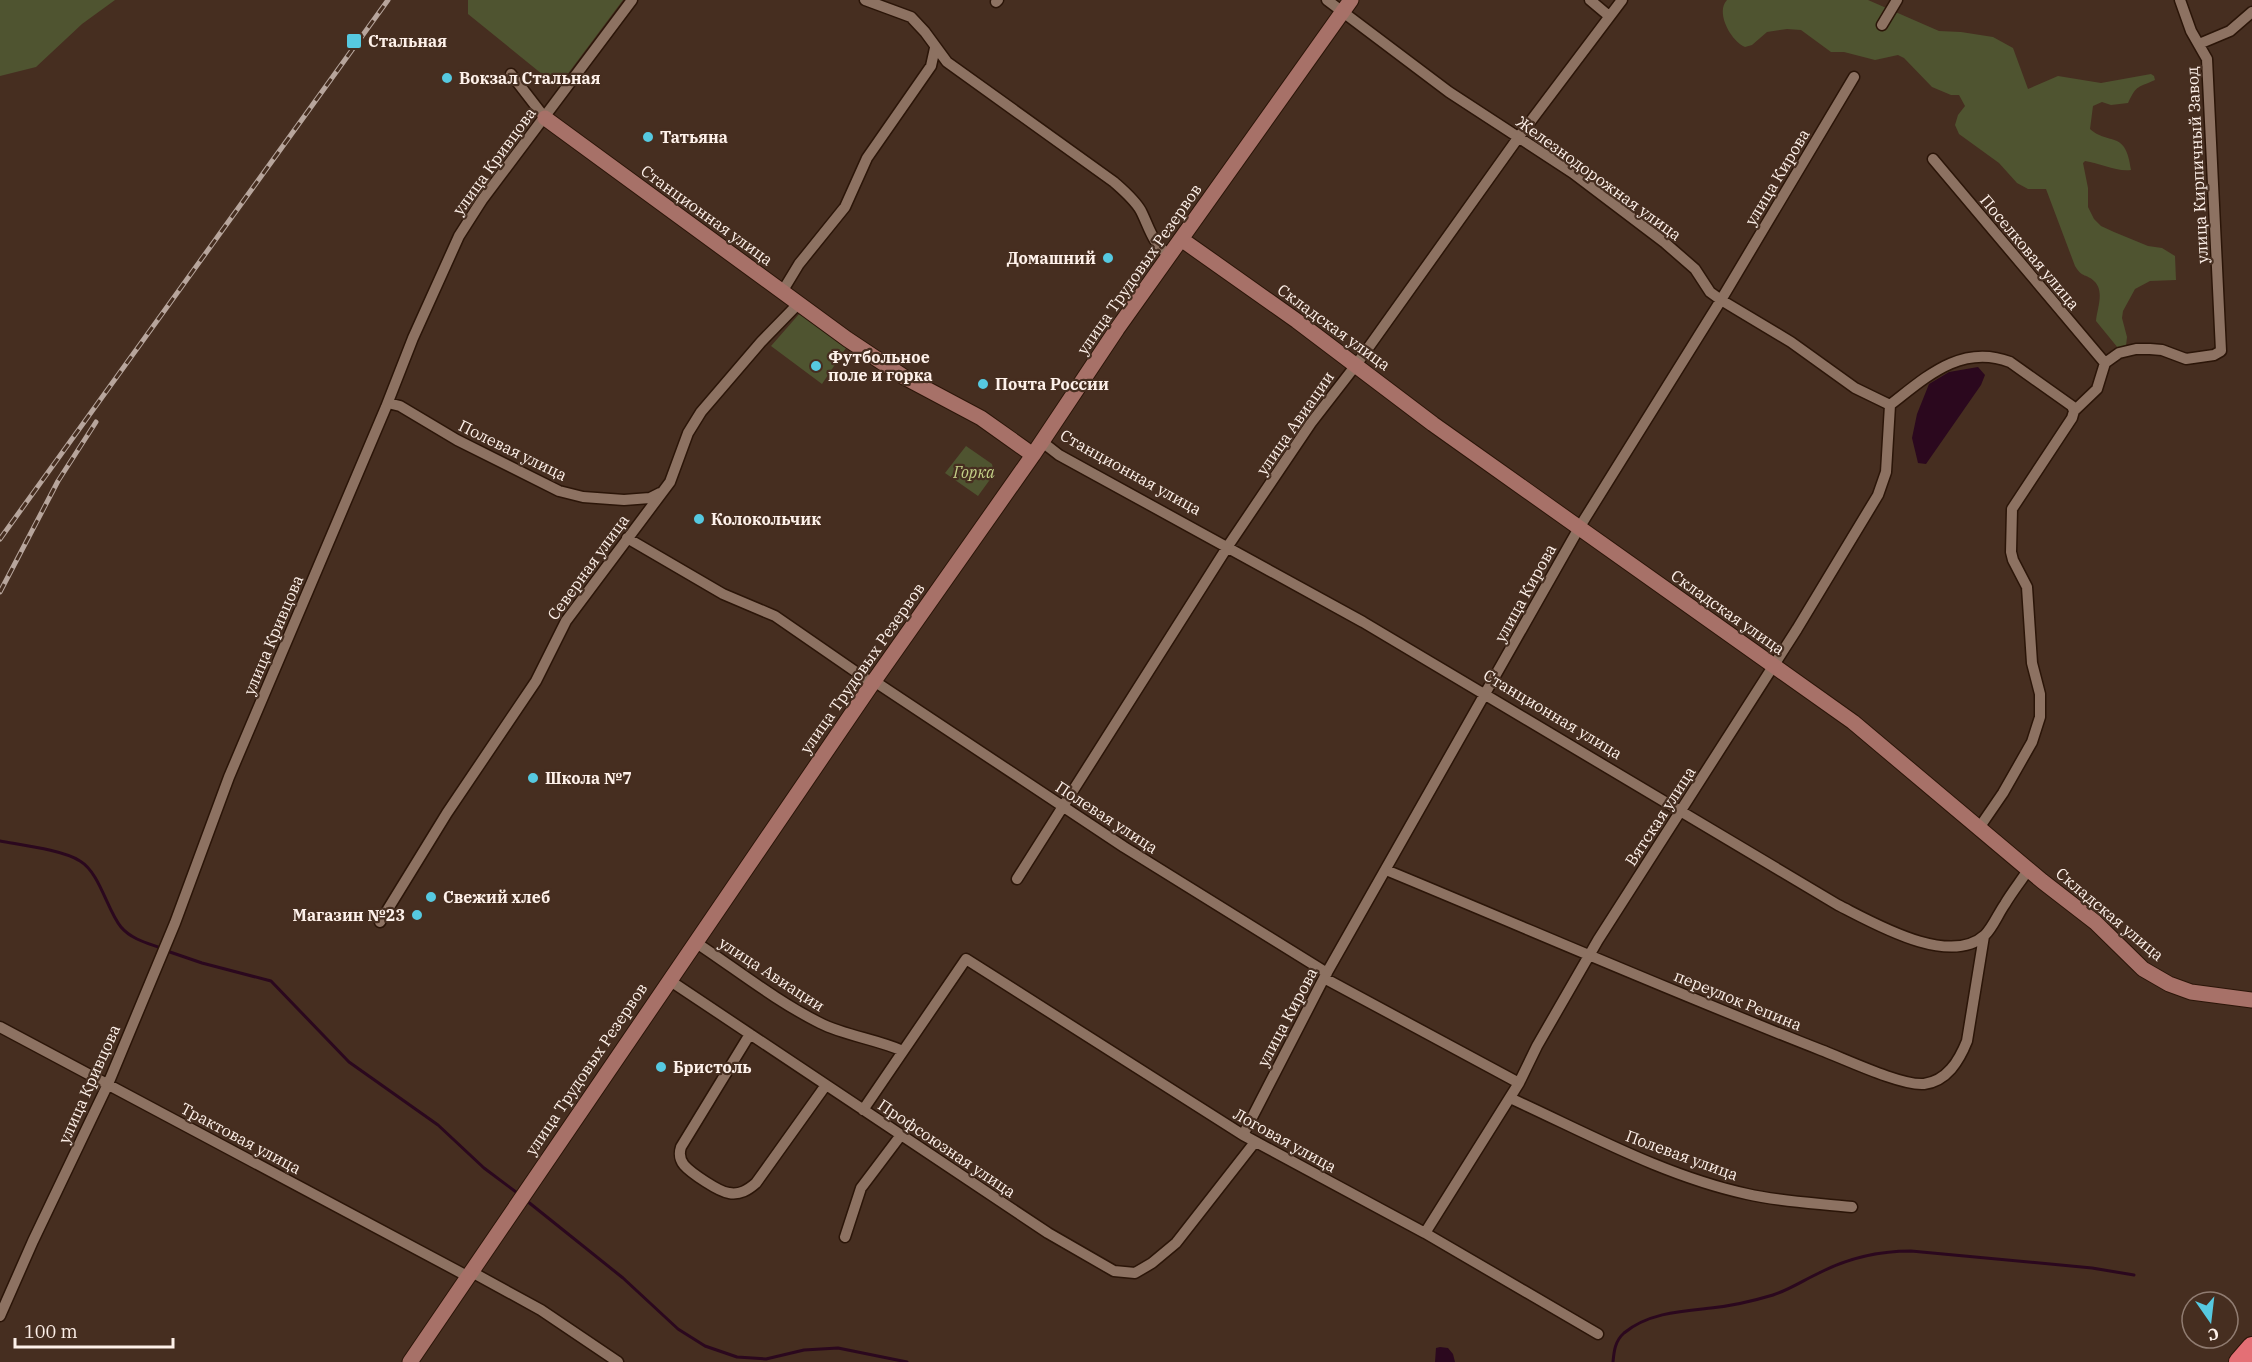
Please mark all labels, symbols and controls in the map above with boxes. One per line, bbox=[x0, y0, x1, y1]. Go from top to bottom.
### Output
place label: Стальная bbox=[368, 31, 447, 51]
marker: Стальная bbox=[345, 32, 363, 50]
street label: улица Кирпичный Завод bbox=[2182, 66, 2212, 264]
place label: Вокзал Стальная bbox=[459, 68, 601, 88]
marker: Вокзал Стальная bbox=[440, 71, 454, 85]
street label: улица Кривцова bbox=[448, 103, 540, 219]
street label: Железнодорожная улица bbox=[1513, 111, 1686, 245]
street label: улица Кирова bbox=[1740, 125, 1814, 229]
place label: Татьяна bbox=[660, 127, 728, 147]
marker: Татьяна bbox=[641, 130, 655, 144]
street label: Станционная улица bbox=[637, 160, 777, 270]
street label: улица Трудовых Резервов bbox=[1072, 180, 1206, 358]
street label: Поселковая улица bbox=[1976, 190, 2084, 314]
place label: Домашний bbox=[1007, 248, 1096, 268]
marker: Домашний bbox=[1101, 251, 1115, 265]
street label: Складская улица bbox=[1274, 279, 1395, 375]
place label: Футбольное поле и горка bbox=[828, 347, 933, 385]
marker: Футбольное поле и горка bbox=[809, 359, 823, 373]
street label: улица Авиации bbox=[1252, 367, 1338, 479]
place label: Почта России bbox=[995, 374, 1109, 394]
marker: Почта России bbox=[976, 377, 990, 391]
street label: Полевая улица bbox=[456, 415, 571, 485]
street label: Станционная улица bbox=[1057, 425, 1205, 519]
park label: Горка bbox=[952, 462, 995, 482]
place label: Колокольчик bbox=[711, 509, 821, 529]
street label: Северная улица bbox=[543, 510, 633, 624]
marker: Колокольчик bbox=[692, 512, 706, 526]
street label: улица Кирова bbox=[1490, 540, 1560, 646]
street label: Складская улица bbox=[1667, 565, 1789, 659]
street label: улица Кривцова bbox=[239, 572, 307, 698]
street label: улица Трудовых Резервов bbox=[795, 579, 929, 757]
street label: Станционная улица bbox=[1480, 665, 1626, 764]
street label: Вятская улица bbox=[1620, 762, 1700, 870]
place label: Школа №7 bbox=[545, 768, 632, 788]
marker: Школа №7 bbox=[526, 771, 540, 785]
street label: Полевая улица bbox=[1052, 776, 1162, 858]
street label: Складская улица bbox=[2052, 863, 2168, 965]
place label: Свежий хлеб bbox=[443, 887, 550, 907]
marker: Свежий хлеб bbox=[424, 890, 438, 904]
place label: Магазин №23 bbox=[293, 905, 405, 925]
marker: Магазин №23 bbox=[410, 908, 424, 922]
street label: улица Авиации bbox=[715, 932, 829, 1016]
street label: улица Кирова bbox=[1252, 964, 1322, 1070]
street label: переулок Репина bbox=[1671, 965, 1805, 1035]
street label: улица Трудовых Резервов bbox=[521, 979, 651, 1159]
street label: улица Кривцова bbox=[54, 1021, 124, 1147]
place label: Бристоль bbox=[673, 1057, 752, 1077]
marker: Бристоль bbox=[654, 1060, 668, 1074]
street label: Профсоюзная улица bbox=[874, 1094, 1020, 1202]
street label: Трактовая улица bbox=[177, 1098, 305, 1178]
street label: Логовая улица bbox=[1230, 1103, 1340, 1177]
street label: Полевая улица bbox=[1623, 1125, 1741, 1185]
north arrow bbox=[2180, 1290, 2240, 1350]
scale bar bbox=[15, 1311, 172, 1349]
text: 100 m bbox=[24, 1320, 78, 1343]
text: С bbox=[2206, 1324, 2221, 1346]

